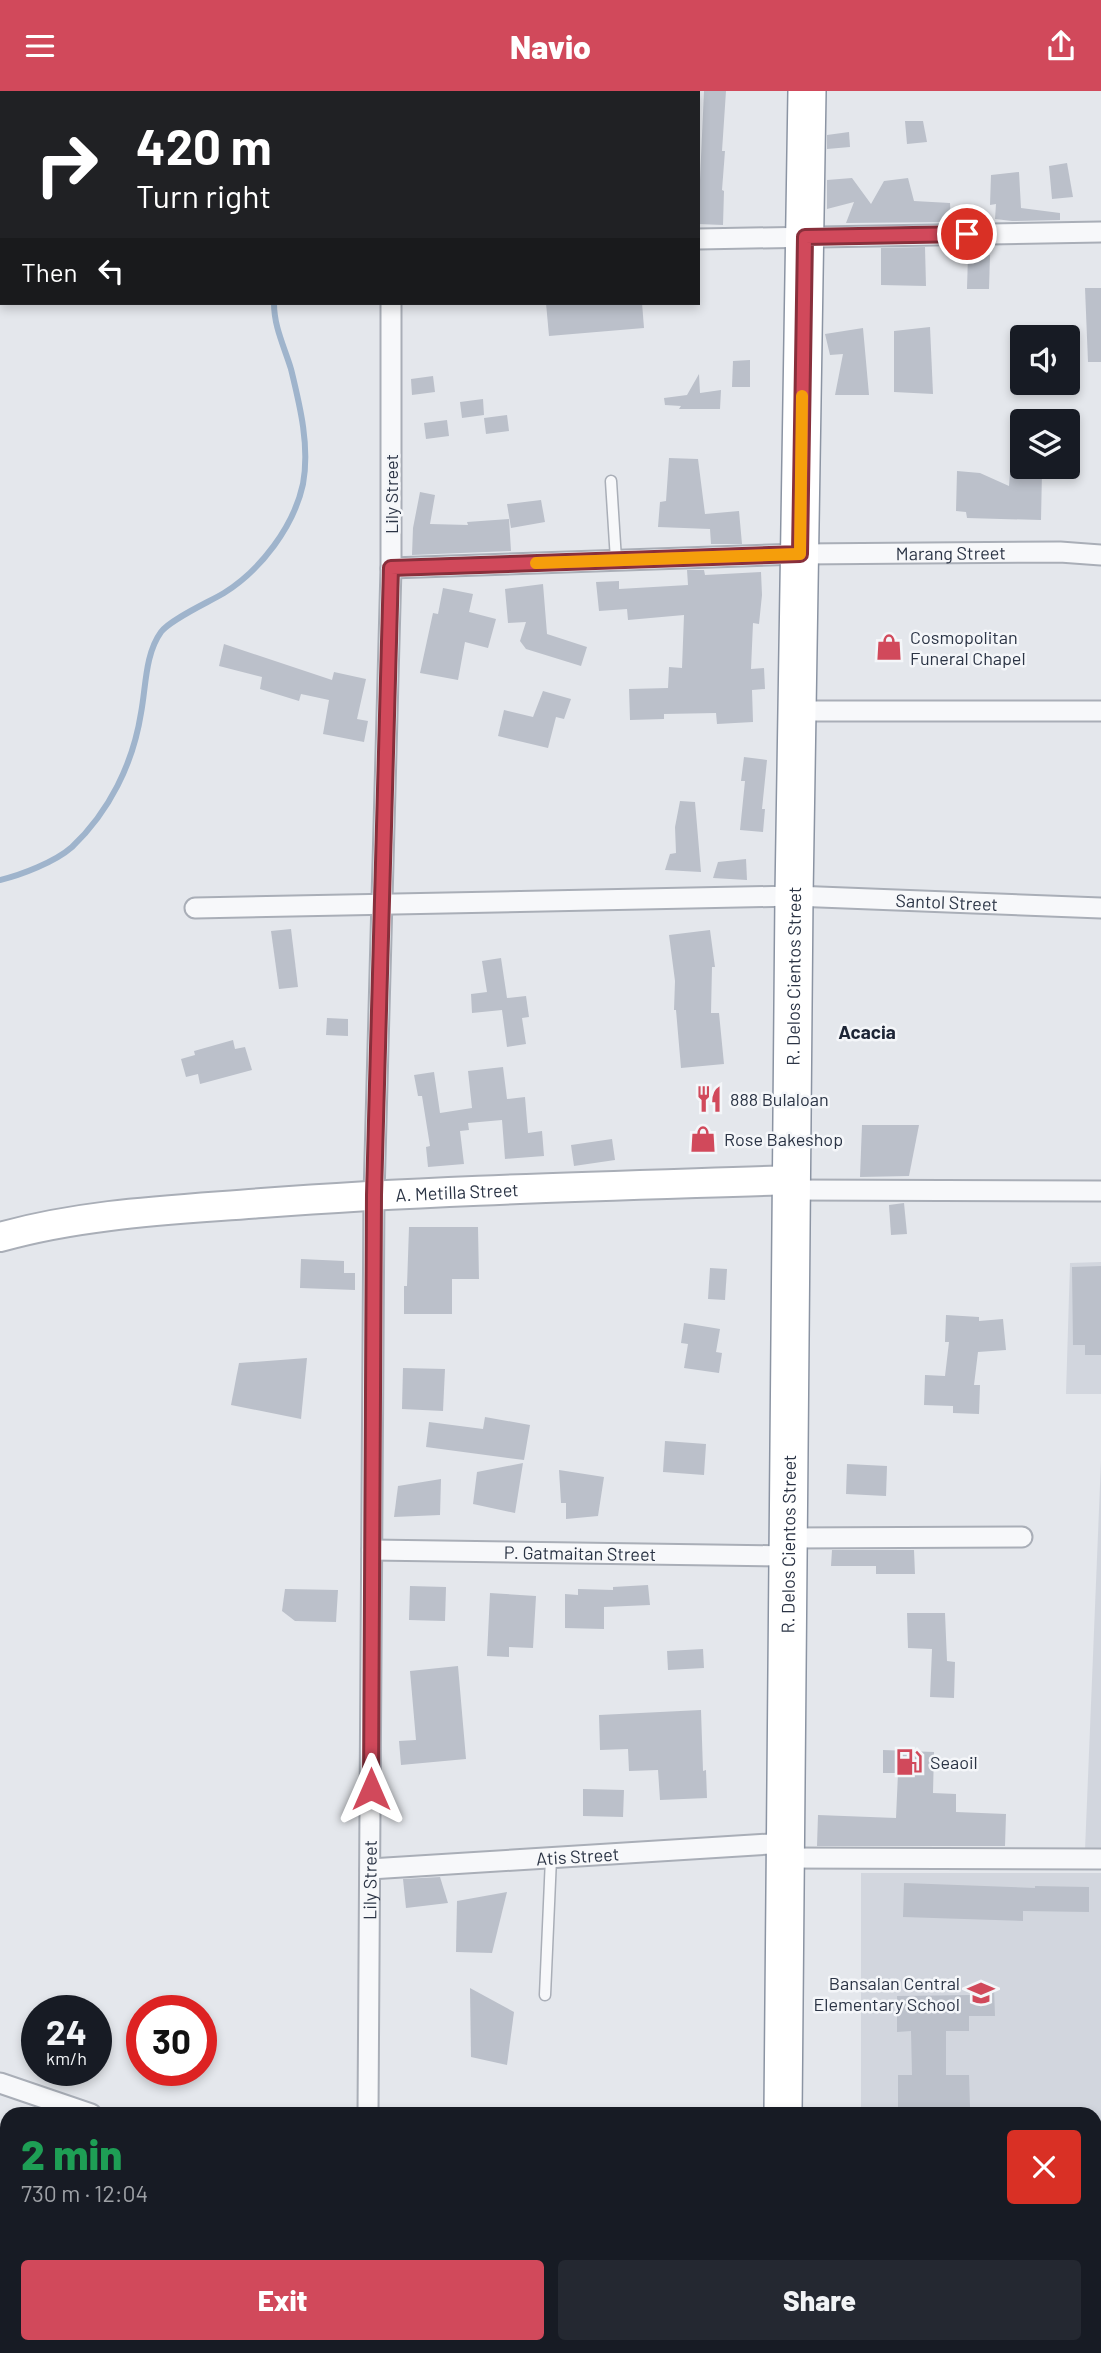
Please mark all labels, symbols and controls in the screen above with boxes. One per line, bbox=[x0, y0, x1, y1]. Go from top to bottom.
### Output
icon: menu bbox=[21, 27, 59, 65]
text: Navio bbox=[510, 27, 591, 65]
icon: share bbox=[1042, 27, 1080, 65]
text: 420 m bbox=[136, 116, 272, 175]
icon: right bbox=[21, 119, 112, 210]
text: Turn right bbox=[136, 176, 271, 214]
pin bbox=[937, 204, 997, 264]
icon: arrive bbox=[948, 215, 986, 253]
icon: left bbox=[92, 252, 130, 290]
text: Then bbox=[21, 256, 78, 287]
map controls bbox=[1010, 325, 1080, 479]
button: sound bbox=[1010, 325, 1080, 395]
button: layers bbox=[1010, 409, 1080, 479]
street label: Lily Street bbox=[380, 454, 402, 534]
street label: Marang Street bbox=[896, 541, 1006, 564]
place label: Cosmopolitan Funeral Chapel bbox=[910, 626, 1026, 669]
shop icon: Cosmopolitan Funeral Chapel bbox=[874, 632, 904, 662]
street label: R. Delos Cientos Street bbox=[781, 886, 805, 1066]
street label: Santol Street bbox=[895, 889, 998, 915]
district label: Acacia bbox=[838, 1020, 896, 1043]
restaurant icon: 888 Bulaloan bbox=[694, 1084, 724, 1114]
place label: 888 Bulaloan bbox=[730, 1088, 829, 1110]
shop icon: Rose Bakeshop bbox=[688, 1124, 718, 1154]
place label: Rose Bakeshop bbox=[724, 1128, 843, 1150]
street label: A. Metilla Street bbox=[395, 1178, 519, 1206]
street label: R. Delos Cientos Street bbox=[776, 1454, 800, 1634]
street label: P. Gatmaitan Street bbox=[504, 1541, 656, 1565]
fuel station icon: Seaoil bbox=[894, 1747, 924, 1777]
place label: Seaoil bbox=[930, 1751, 978, 1773]
position arrow bbox=[334, 1752, 408, 1826]
street label: Lily Street bbox=[358, 1840, 381, 1920]
street label: Atis Street bbox=[535, 1842, 620, 1870]
place label: Bansalan Central Elementary School bbox=[813, 1972, 960, 2015]
school or university icon: Bansalan Central Elementary School bbox=[966, 1978, 996, 2008]
speed limit sign: 30 bbox=[126, 1995, 217, 2086]
text: 24 bbox=[46, 2010, 87, 2052]
text: km/h bbox=[46, 2047, 87, 2069]
text: 2 min bbox=[21, 2128, 122, 2178]
button: close bbox=[1007, 2130, 1081, 2204]
text: 730 m · 12:04 bbox=[21, 2179, 148, 2207]
button: Exit bbox=[21, 2260, 544, 2340]
button: Share bbox=[558, 2260, 1081, 2340]

